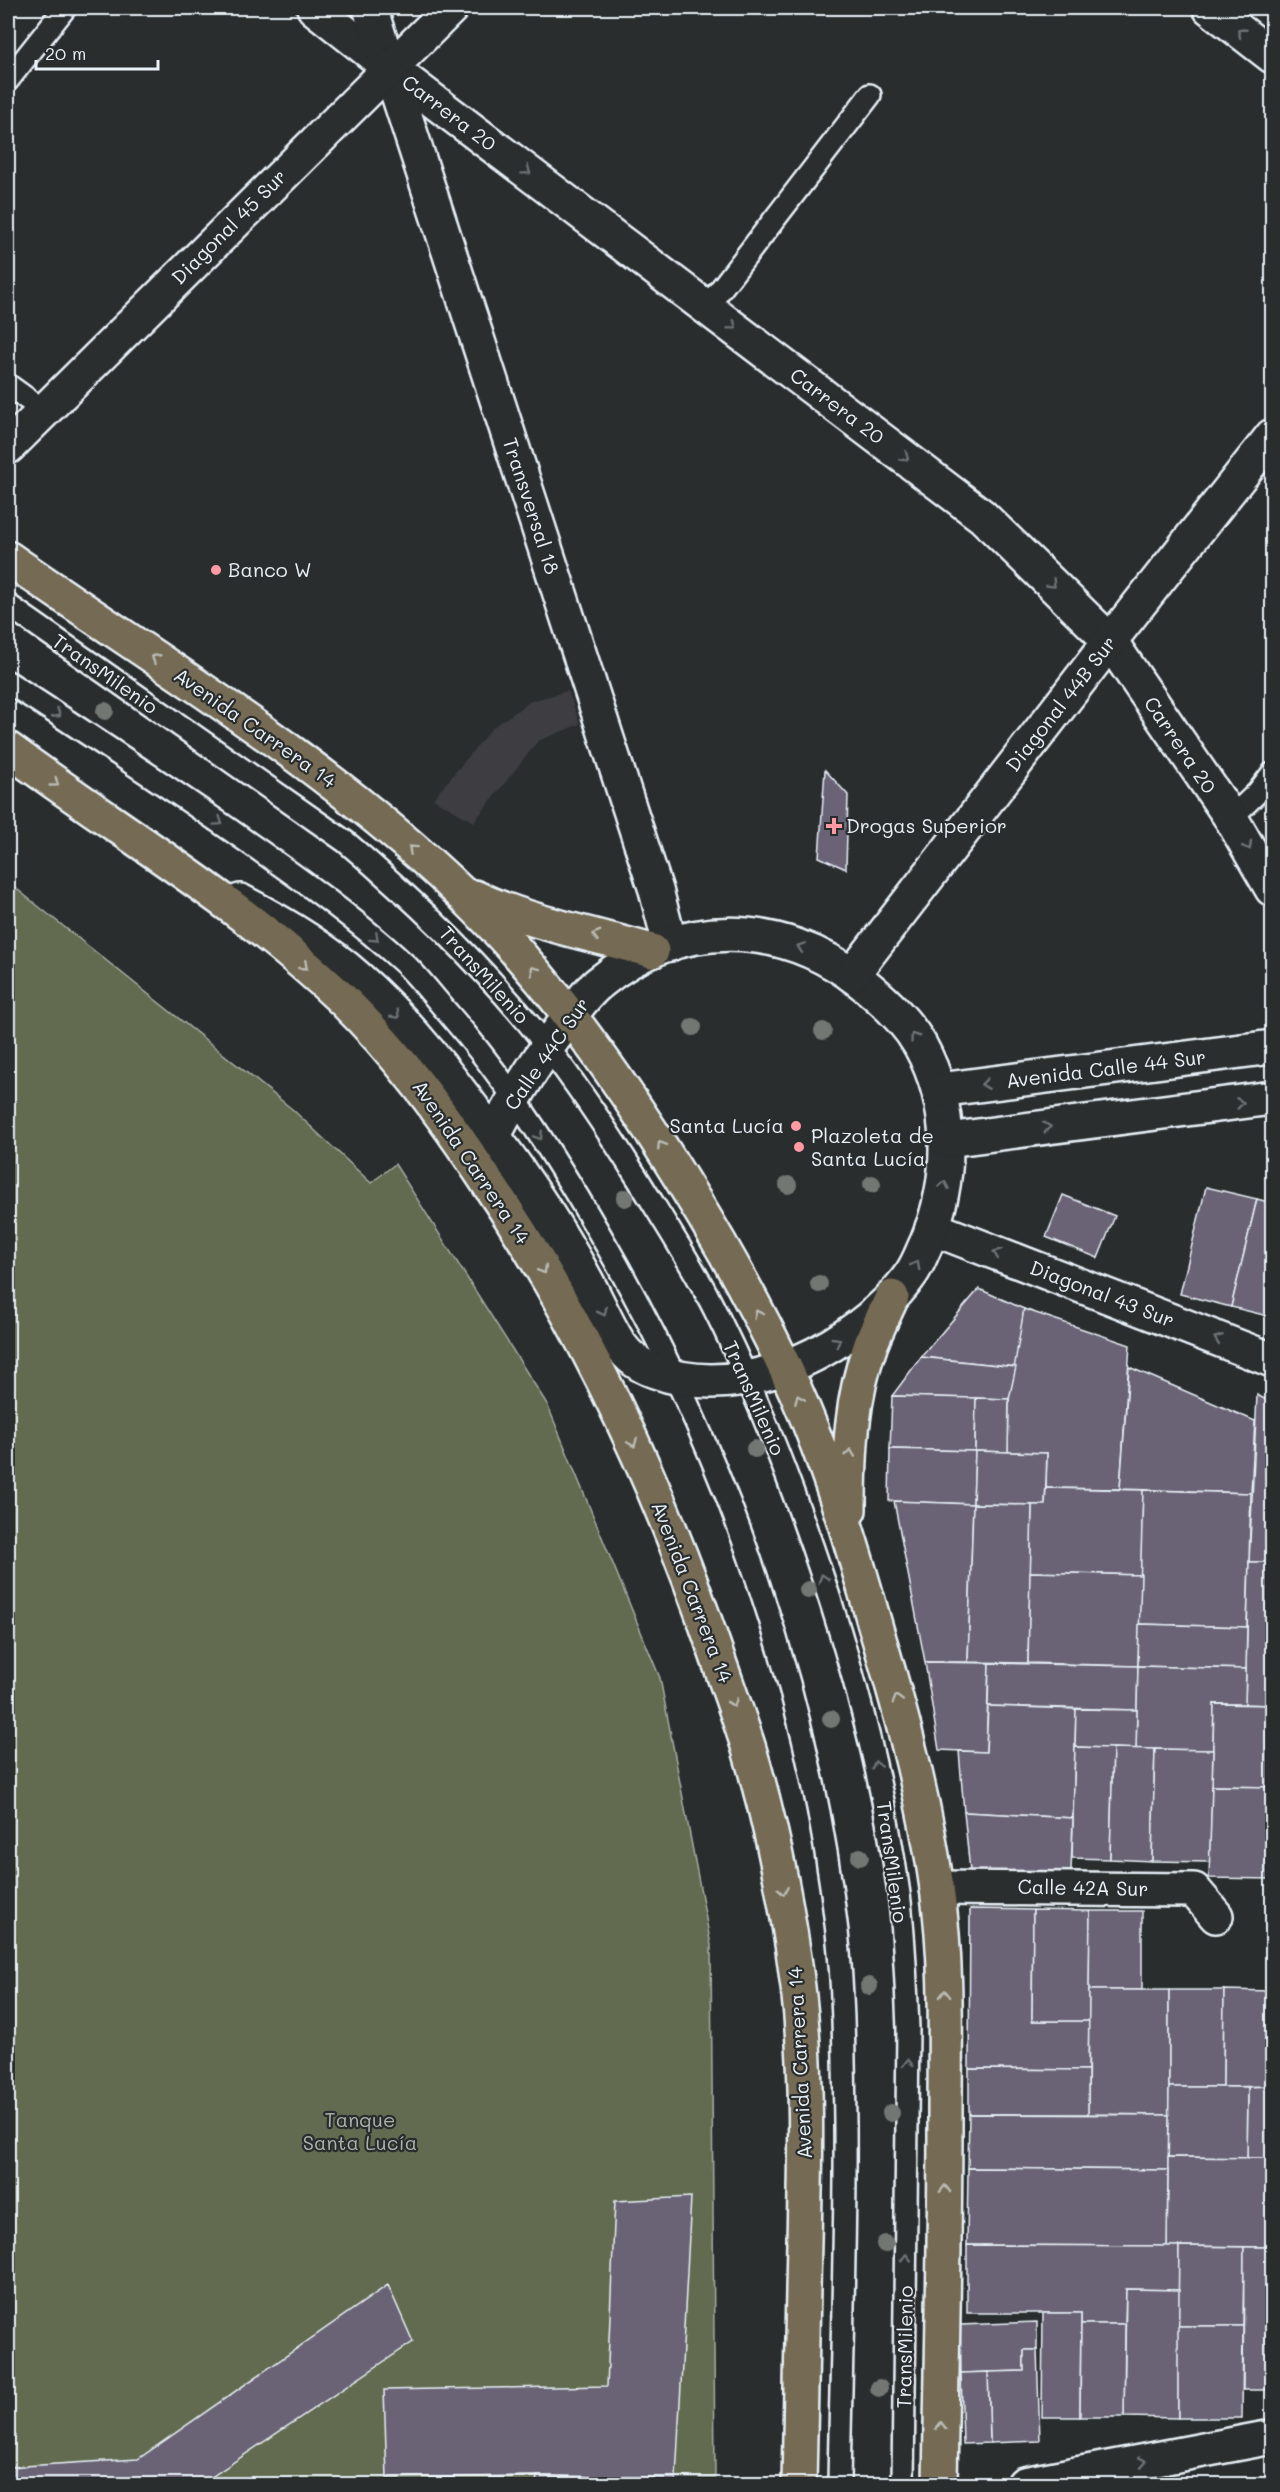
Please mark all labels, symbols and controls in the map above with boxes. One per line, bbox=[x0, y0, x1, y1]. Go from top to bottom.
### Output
one-way arrow bbox=[1237, 28, 1248, 39]
scale bar bbox=[36, 33, 158, 71]
text: 20 m bbox=[45, 41, 86, 65]
street label: Carrera 20 bbox=[397, 68, 502, 156]
street label: Diagonal 45 Sur bbox=[165, 163, 292, 290]
one-way arrow bbox=[520, 164, 531, 175]
one-way arrow bbox=[726, 319, 737, 330]
street label: Carrera 20 bbox=[785, 361, 890, 449]
street label: Transversal 18 bbox=[498, 434, 566, 577]
one-way arrow bbox=[898, 450, 909, 461]
place label: Banco W bbox=[228, 556, 312, 582]
marker: Banco W bbox=[209, 563, 223, 577]
one-way arrow bbox=[1045, 578, 1056, 588]
street label: TransMilenio bbox=[48, 627, 164, 719]
street label: Diagonal 44B Sur bbox=[999, 630, 1121, 777]
one-way arrow bbox=[151, 654, 162, 665]
street label: Avenida Carrera 14 bbox=[169, 661, 342, 793]
street label: Carrera 20 bbox=[1139, 691, 1223, 798]
one-way arrow bbox=[50, 707, 61, 718]
one-way arrow bbox=[48, 776, 59, 787]
place label: Drogas Superior bbox=[846, 812, 1007, 838]
one-way arrow bbox=[212, 815, 223, 826]
marker: Drogas Superior bbox=[827, 819, 841, 833]
one-way arrow bbox=[1240, 840, 1252, 851]
one-way arrow bbox=[408, 845, 419, 856]
street label: TransMilenio bbox=[434, 920, 536, 1029]
one-way arrow bbox=[591, 930, 601, 943]
one-way arrow bbox=[368, 931, 379, 942]
one-way arrow bbox=[796, 941, 807, 954]
one-way arrow bbox=[297, 959, 308, 970]
one-way arrow bbox=[530, 966, 541, 977]
street label: Calle 44C Sur bbox=[498, 992, 595, 1115]
one-way arrow bbox=[388, 1008, 399, 1019]
one-way arrow bbox=[910, 1033, 921, 1044]
street label: Avenida Calle 44 Sur bbox=[1004, 1043, 1207, 1093]
street label: Avenida Carrera 14 bbox=[407, 1074, 537, 1249]
one-way arrow bbox=[981, 1077, 990, 1090]
one-way arrow bbox=[1235, 1097, 1245, 1109]
place label: Santa Lucía bbox=[670, 1112, 784, 1138]
marker: Santa Lucía bbox=[789, 1119, 803, 1133]
place label: Plazoleta de Santa Lucía bbox=[811, 1122, 934, 1171]
one-way arrow bbox=[1042, 1122, 1051, 1134]
one-way arrow bbox=[532, 1129, 543, 1140]
marker: Plazoleta de Santa Lucía bbox=[792, 1140, 806, 1154]
one-way arrow bbox=[656, 1141, 668, 1151]
one-way arrow bbox=[938, 1180, 950, 1190]
one-way arrow bbox=[992, 1248, 1003, 1260]
street label: Diagonal 43 Sur bbox=[1026, 1254, 1178, 1333]
one-way arrow bbox=[909, 1261, 920, 1271]
one-way arrow bbox=[536, 1264, 548, 1274]
one-way arrow bbox=[596, 1306, 607, 1317]
one-way arrow bbox=[754, 1309, 765, 1320]
one-way arrow bbox=[1213, 1334, 1224, 1346]
street label: TransMilenio bbox=[718, 1336, 792, 1459]
one-way arrow bbox=[831, 1336, 841, 1348]
one-way arrow bbox=[794, 1394, 806, 1405]
one-way arrow bbox=[626, 1436, 638, 1447]
one-way arrow bbox=[843, 1449, 856, 1458]
street label: Avenida Carrera 14 bbox=[646, 1497, 740, 1686]
one-way arrow bbox=[818, 1573, 830, 1584]
one-way arrow bbox=[892, 1694, 904, 1705]
one-way arrow bbox=[726, 1697, 739, 1708]
one-way arrow bbox=[871, 1761, 884, 1771]
street label: TransMilenio bbox=[872, 1799, 914, 1925]
street label: Calle 42A Sur bbox=[1017, 1873, 1149, 1901]
one-way arrow bbox=[776, 1886, 789, 1896]
street label: Avenida Carrera 14 bbox=[781, 1966, 817, 2160]
one-way arrow bbox=[939, 1990, 951, 1999]
one-way arrow bbox=[902, 2059, 914, 2068]
park label: Tanque Santa Lucía bbox=[303, 2106, 417, 2155]
one-way arrow bbox=[938, 2185, 951, 2194]
one-way arrow bbox=[900, 2254, 912, 2263]
street label: TransMilenio bbox=[890, 2285, 918, 2409]
one-way arrow bbox=[935, 2422, 947, 2431]
one-way arrow bbox=[1138, 2456, 1148, 2469]

